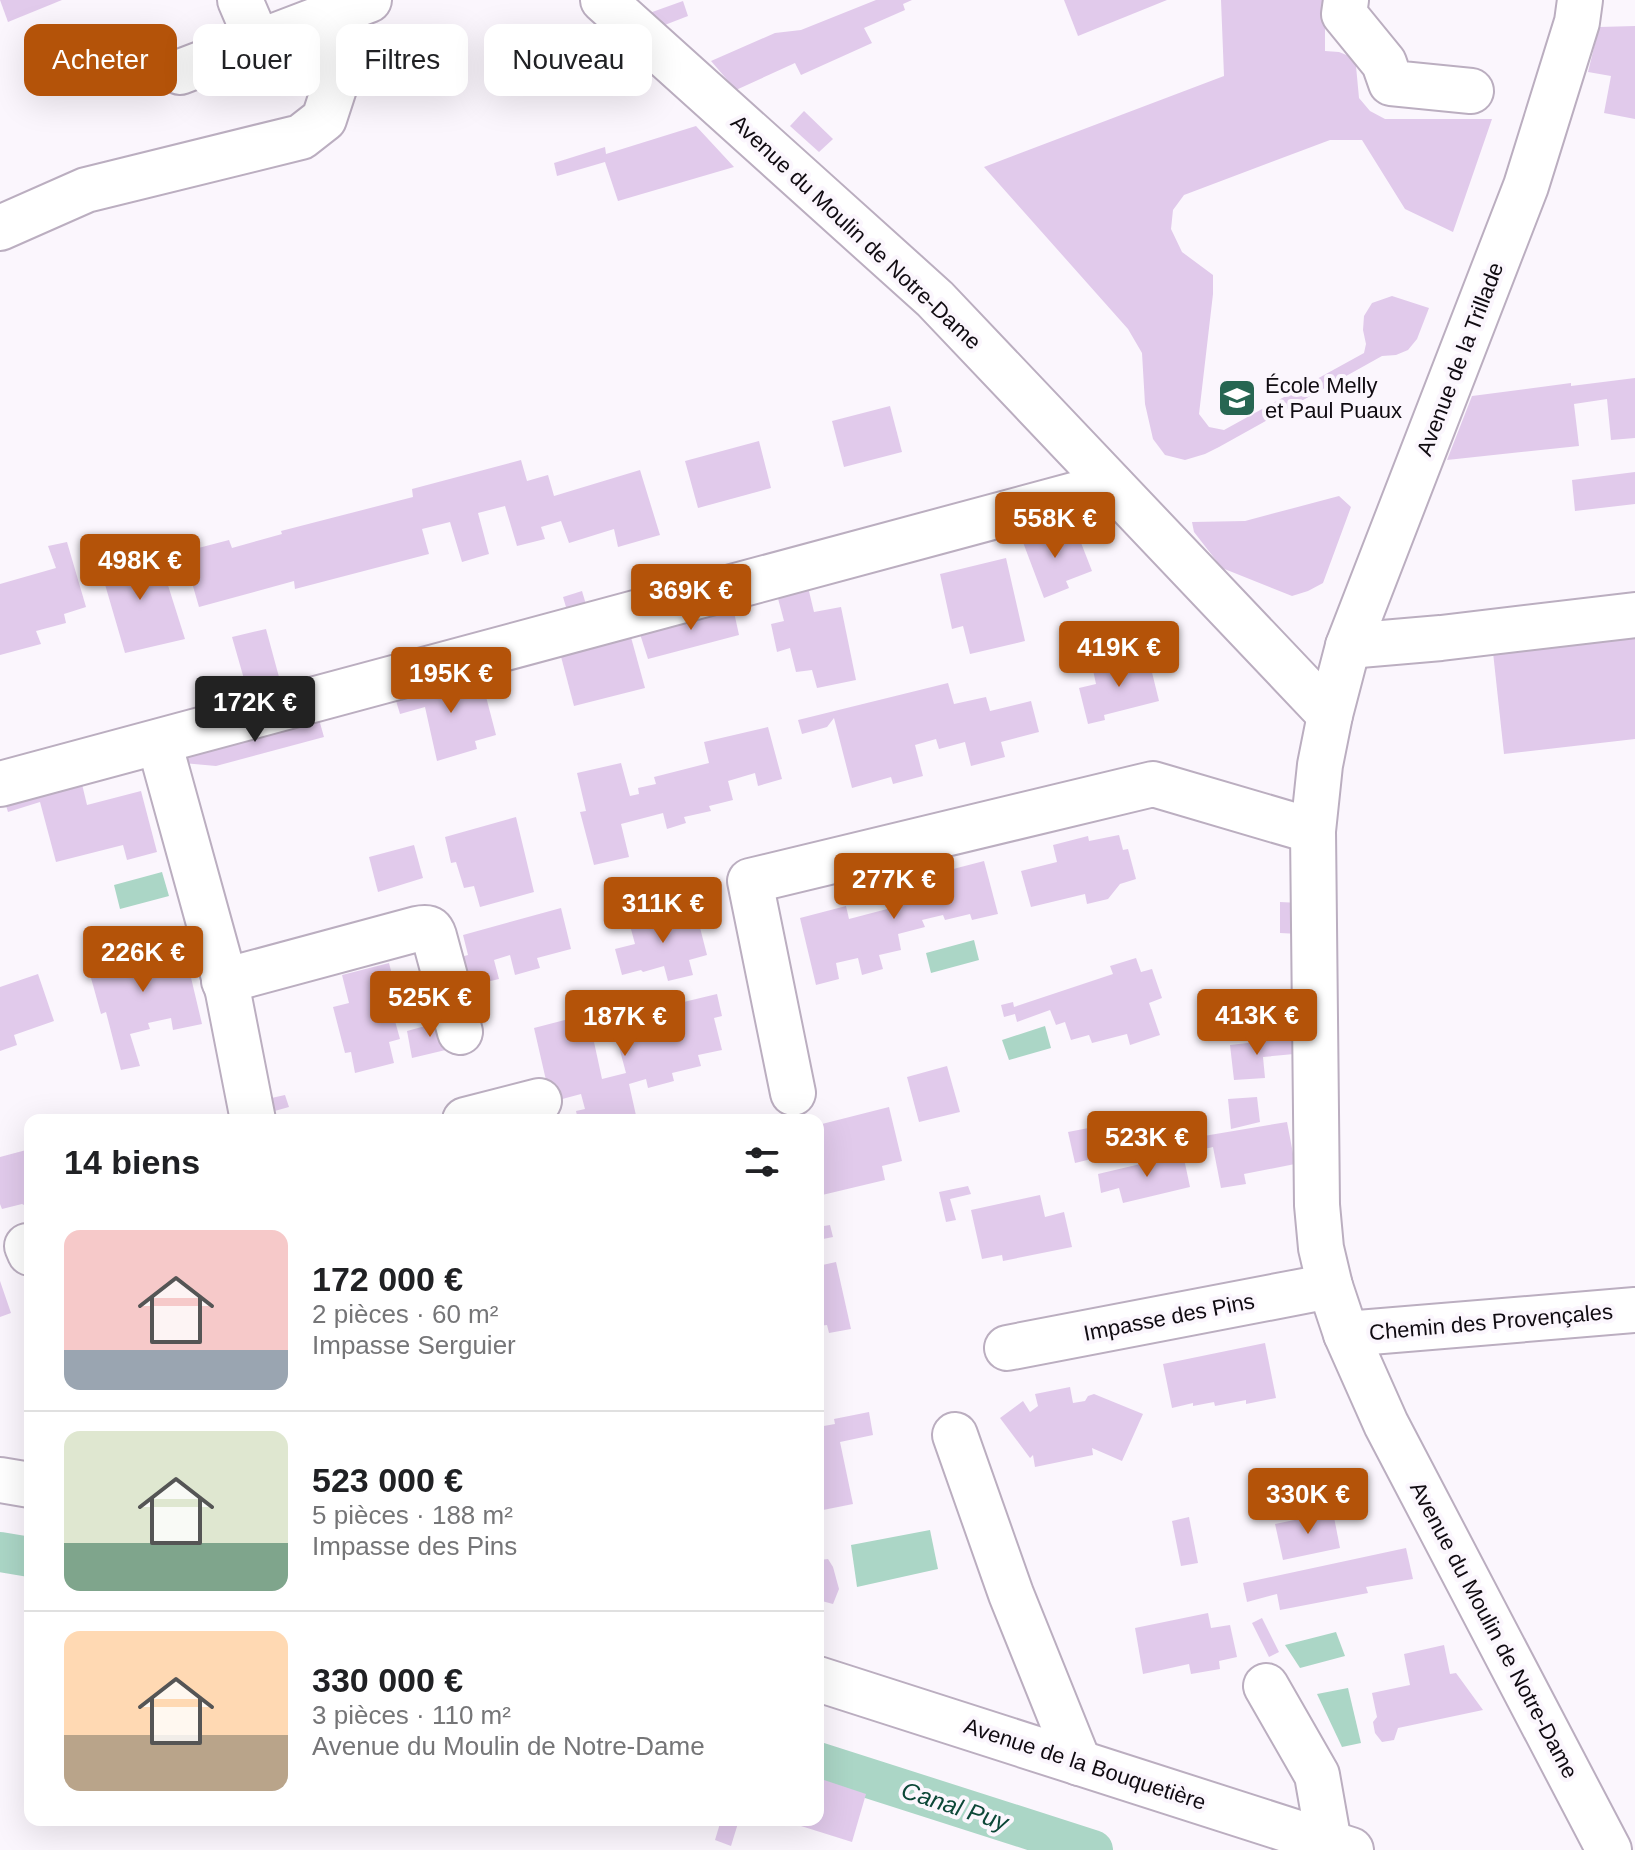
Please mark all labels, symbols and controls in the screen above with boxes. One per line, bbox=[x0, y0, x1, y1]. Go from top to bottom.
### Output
chip: Acheter bbox=[24, 24, 177, 96]
chip: Louer bbox=[193, 24, 320, 96]
chip: Filtres bbox=[336, 24, 468, 96]
chip: Nouveau bbox=[484, 24, 652, 96]
street label: Avenue du Moulin de Notre-Dame bbox=[726, 110, 986, 354]
street label: Avenue de la Trillade bbox=[1412, 259, 1508, 459]
place label: École Melly et Paul Puaux bbox=[1265, 373, 1402, 423]
school or university icon: École Melly et Paul Puaux bbox=[1216, 377, 1258, 419]
pin: 558K € bbox=[990, 492, 1120, 560]
text: 558K € bbox=[1013, 503, 1097, 533]
pin: 498K € bbox=[75, 534, 205, 602]
text: 498K € bbox=[98, 545, 182, 575]
pin: 369K € bbox=[626, 564, 756, 632]
text: 369K € bbox=[649, 575, 733, 605]
pin: 419K € bbox=[1054, 621, 1184, 689]
text: 419K € bbox=[1077, 632, 1161, 662]
pin: 195K € bbox=[386, 647, 516, 715]
text: 195K € bbox=[409, 658, 493, 688]
pin: 172K € bbox=[190, 676, 320, 744]
text: 172K € bbox=[213, 687, 297, 717]
pin: 277K € bbox=[829, 853, 959, 921]
text: 277K € bbox=[852, 864, 936, 894]
pin: 311K € bbox=[598, 877, 728, 945]
text: 311K € bbox=[622, 888, 704, 918]
pin: 226K € bbox=[78, 926, 208, 994]
text: 226K € bbox=[101, 937, 185, 967]
pin: 525K € bbox=[365, 971, 495, 1039]
text: 525K € bbox=[388, 982, 472, 1012]
pin: 413K € bbox=[1192, 989, 1322, 1057]
pin: 187K € bbox=[560, 990, 690, 1058]
text: 413K € bbox=[1215, 1000, 1299, 1030]
text: 187K € bbox=[583, 1001, 667, 1031]
pin: 523K € bbox=[1082, 1111, 1212, 1179]
text: 523K € bbox=[1105, 1122, 1189, 1152]
icon: filters bbox=[740, 1140, 784, 1184]
text: 14 biens bbox=[64, 1143, 200, 1181]
text: 172 000 € bbox=[312, 1260, 463, 1298]
icon: home bbox=[128, 1262, 224, 1358]
street label: Impasse des Pins bbox=[1081, 1288, 1257, 1346]
text: 2 pièces · 60 m² bbox=[312, 1299, 498, 1329]
street label: Chemin des Provençales bbox=[1368, 1299, 1614, 1345]
text: Impasse Serguier bbox=[312, 1330, 516, 1360]
text: 523 000 € bbox=[312, 1461, 463, 1499]
icon: home bbox=[128, 1463, 224, 1559]
pin: 330K € bbox=[1243, 1468, 1373, 1536]
street label: Avenue du Moulin de Notre-Dame bbox=[1405, 1477, 1583, 1783]
text: 330K € bbox=[1266, 1479, 1350, 1509]
text: 5 pièces · 188 m² bbox=[312, 1500, 513, 1530]
text: Impasse des Pins bbox=[312, 1531, 517, 1561]
text: 330 000 € bbox=[312, 1661, 463, 1699]
icon: home bbox=[128, 1663, 224, 1759]
text: 3 pièces · 110 m² bbox=[312, 1700, 511, 1730]
street label: Avenue de la Bouquetière bbox=[961, 1713, 1209, 1815]
text: Avenue du Moulin de Notre-Dame bbox=[312, 1731, 705, 1761]
water label: Canal Puy bbox=[898, 1776, 1014, 1837]

